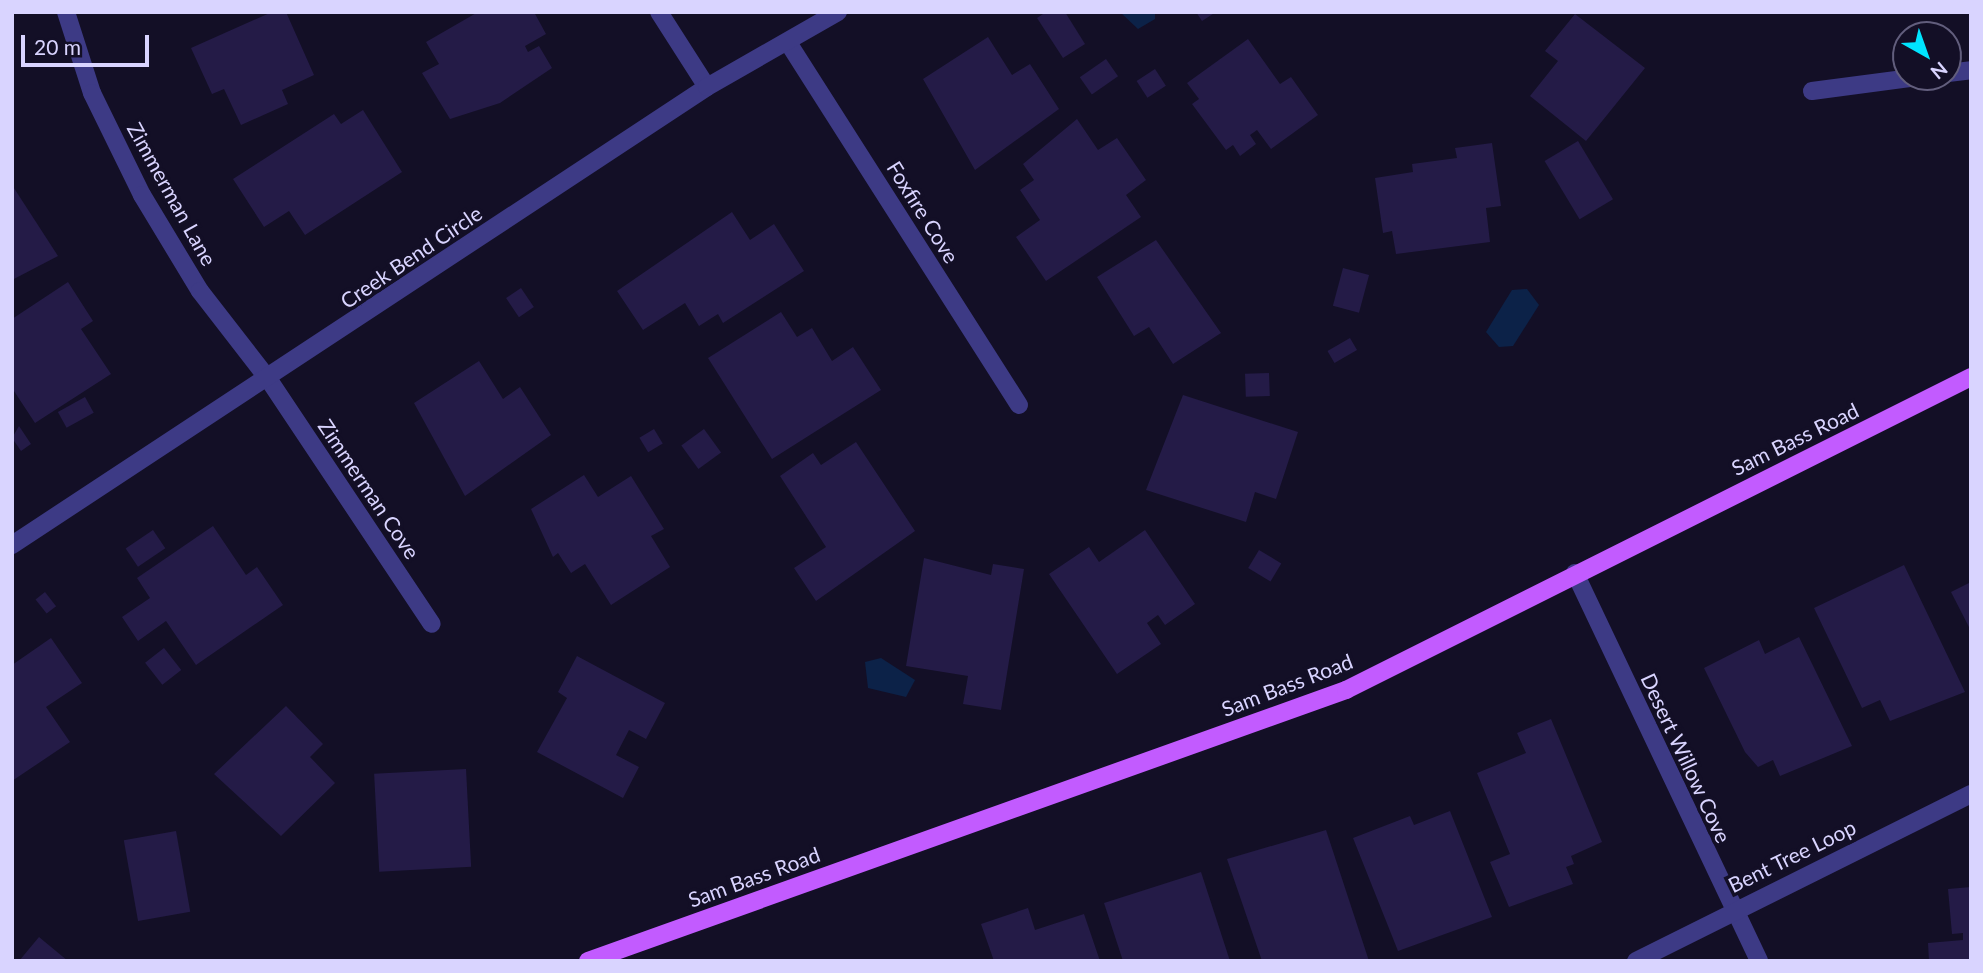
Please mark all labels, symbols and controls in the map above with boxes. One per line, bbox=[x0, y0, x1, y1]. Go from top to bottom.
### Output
scale bar bbox=[24, 21, 152, 65]
north arrow bbox=[1892, 21, 1962, 91]
text: 20 m bbox=[34, 34, 81, 59]
text: N bbox=[1927, 57, 1953, 84]
street label: Zimmerman Lane bbox=[122, 118, 222, 270]
street label: Foxfire Cove bbox=[882, 156, 964, 268]
street label: Creek Bend Circle bbox=[336, 200, 486, 314]
street label: Sam Bass Road bbox=[1727, 397, 1863, 481]
street label: Zimmerman Cove bbox=[313, 414, 425, 564]
street label: Sam Bass Road bbox=[1218, 648, 1356, 722]
street label: Desert Willow Cove bbox=[1635, 669, 1737, 847]
street label: Bent Tree Loop bbox=[1724, 814, 1860, 898]
street label: Sam Bass Road bbox=[685, 842, 823, 912]

